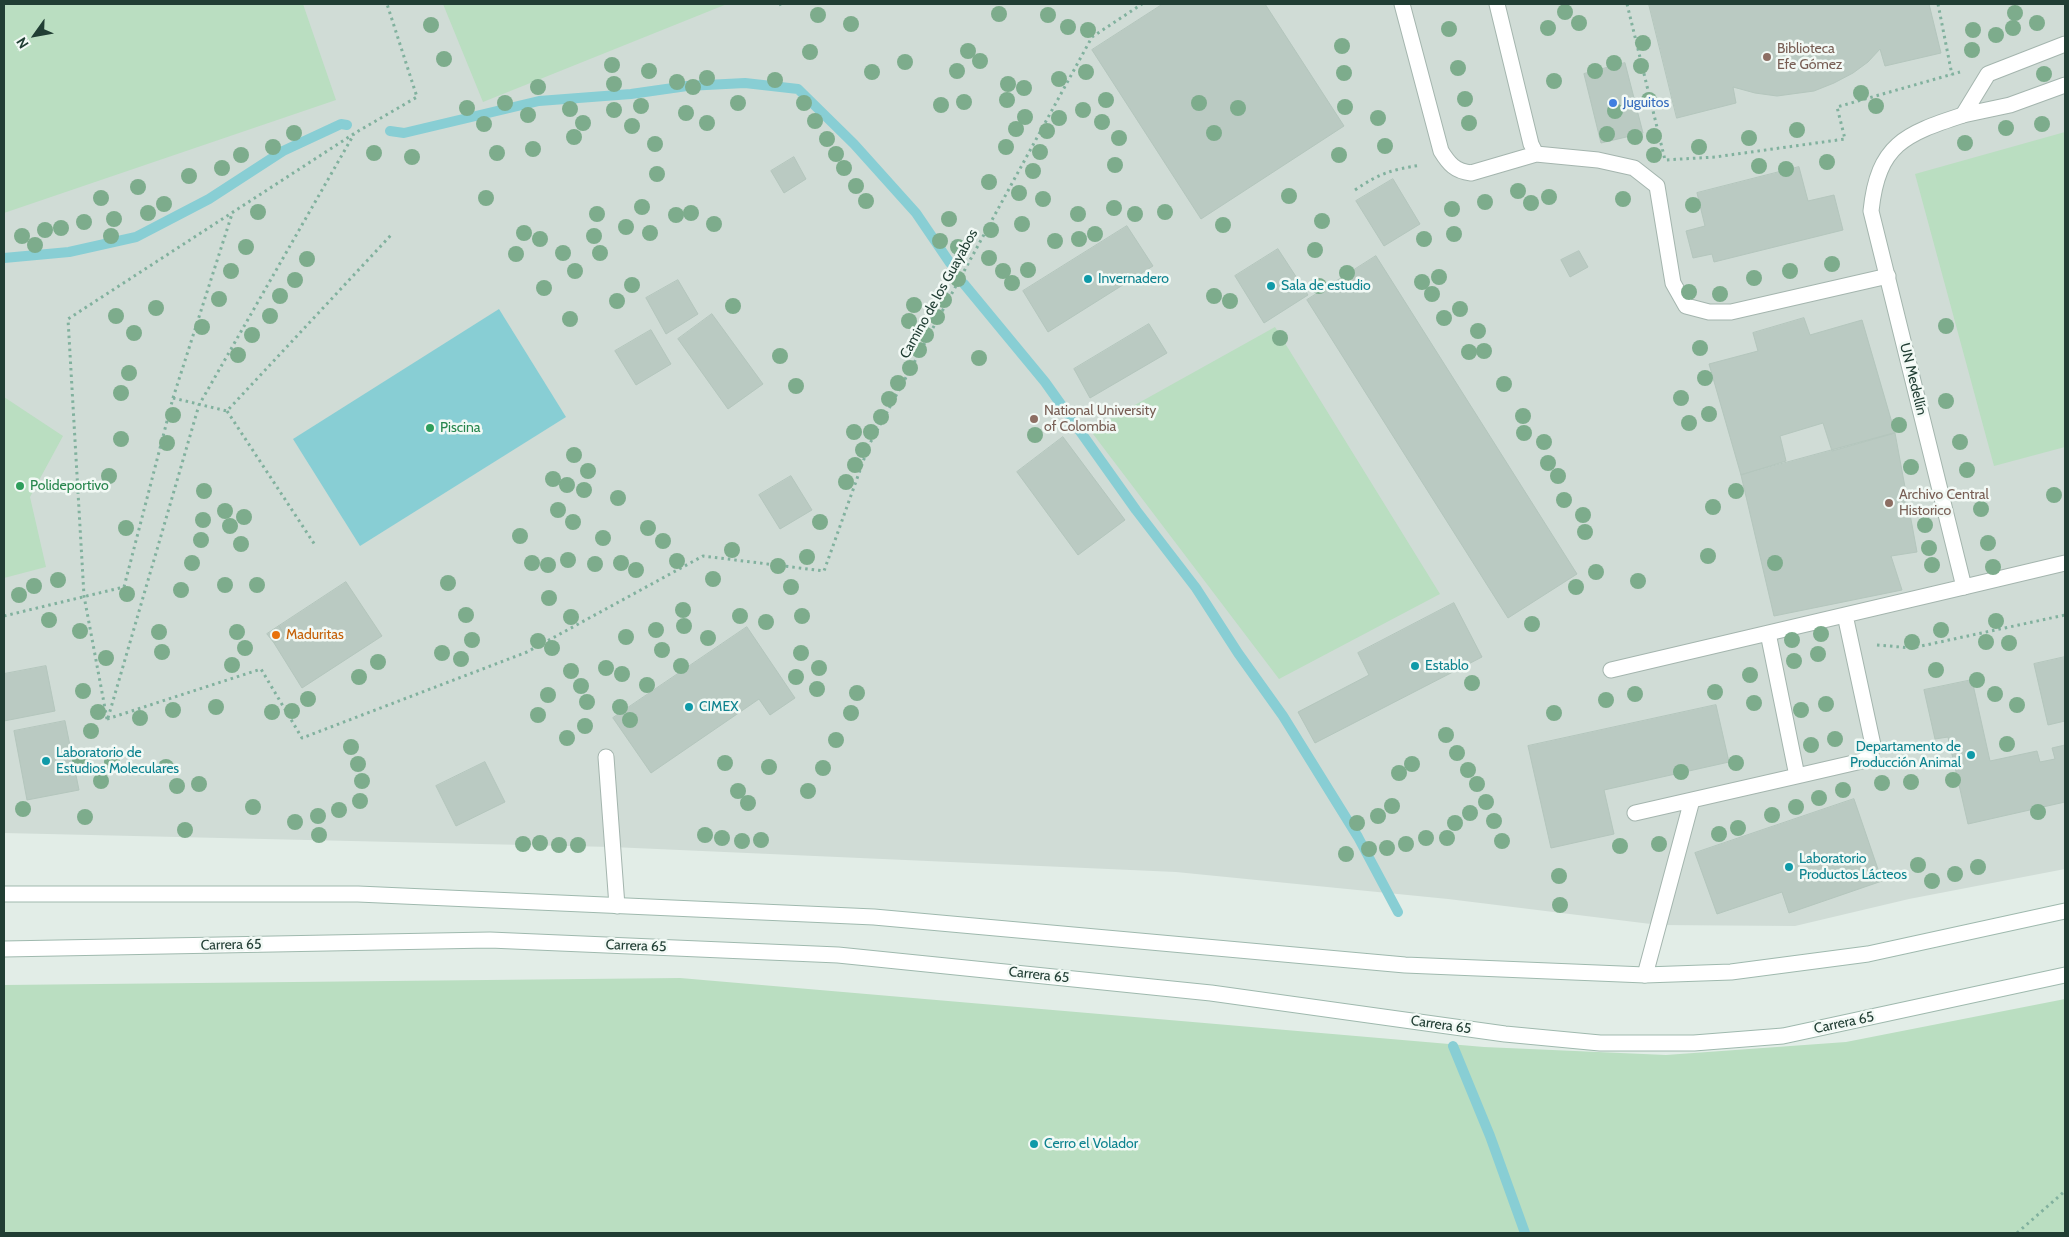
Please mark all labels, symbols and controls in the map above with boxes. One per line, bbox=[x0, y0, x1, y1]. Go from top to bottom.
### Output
north arrow bbox=[10, 10, 60, 60]
text: N bbox=[12, 34, 33, 52]
place label: Biblioteca Efe Gómez bbox=[1777, 41, 1842, 74]
marker: Biblioteca Efe Gómez bbox=[1761, 51, 1773, 63]
place label: Juguitos bbox=[1623, 95, 1669, 111]
marker: Juguitos bbox=[1607, 97, 1619, 109]
street label: Camino de los Guayabos bbox=[896, 226, 982, 362]
place label: Invernadero bbox=[1098, 271, 1169, 287]
marker: Invernadero bbox=[1082, 273, 1094, 285]
place label: Sala de estudio bbox=[1281, 278, 1371, 294]
marker: Sala de estudio bbox=[1265, 280, 1277, 292]
street label: UN Medellín bbox=[1896, 341, 1930, 417]
place label: National University of Colombia bbox=[1044, 403, 1156, 436]
marker: National University of Colombia bbox=[1028, 413, 1040, 425]
place label: Piscina bbox=[440, 420, 481, 436]
marker: Piscina bbox=[424, 422, 436, 434]
place label: Polideportivo bbox=[30, 478, 109, 494]
marker: Polideportivo bbox=[14, 480, 26, 492]
place label: Archivo Central Historico bbox=[1899, 487, 1989, 520]
marker: Archivo Central Historico bbox=[1883, 497, 1895, 509]
place label: Maduritas bbox=[286, 627, 344, 643]
marker: Maduritas bbox=[270, 629, 282, 641]
place label: Establo bbox=[1425, 658, 1469, 674]
marker: Establo bbox=[1409, 660, 1421, 672]
place label: CIMEX bbox=[699, 699, 738, 715]
marker: CIMEX bbox=[683, 701, 695, 713]
place label: Departamento de Producción Animal bbox=[1850, 739, 1961, 772]
place label: Laboratorio de Estudios Moleculares bbox=[56, 745, 179, 778]
marker: Departamento de Producción Animal bbox=[1965, 749, 1977, 761]
marker: Laboratorio de Estudios Moleculares bbox=[40, 755, 52, 767]
place label: Laboratorio Productos Lácteos bbox=[1799, 851, 1907, 884]
marker: Laboratorio Productos Lácteos bbox=[1783, 861, 1795, 873]
street label: Carrera 65 bbox=[200, 936, 262, 954]
street label: Carrera 65 bbox=[605, 937, 667, 955]
street label: Carrera 65 bbox=[1008, 963, 1070, 987]
street label: Carrera 65 bbox=[1812, 1008, 1876, 1038]
street label: Carrera 65 bbox=[1410, 1012, 1472, 1038]
place label: Cerro el Volador bbox=[1044, 1136, 1138, 1152]
marker: Cerro el Volador bbox=[1028, 1138, 1040, 1150]

